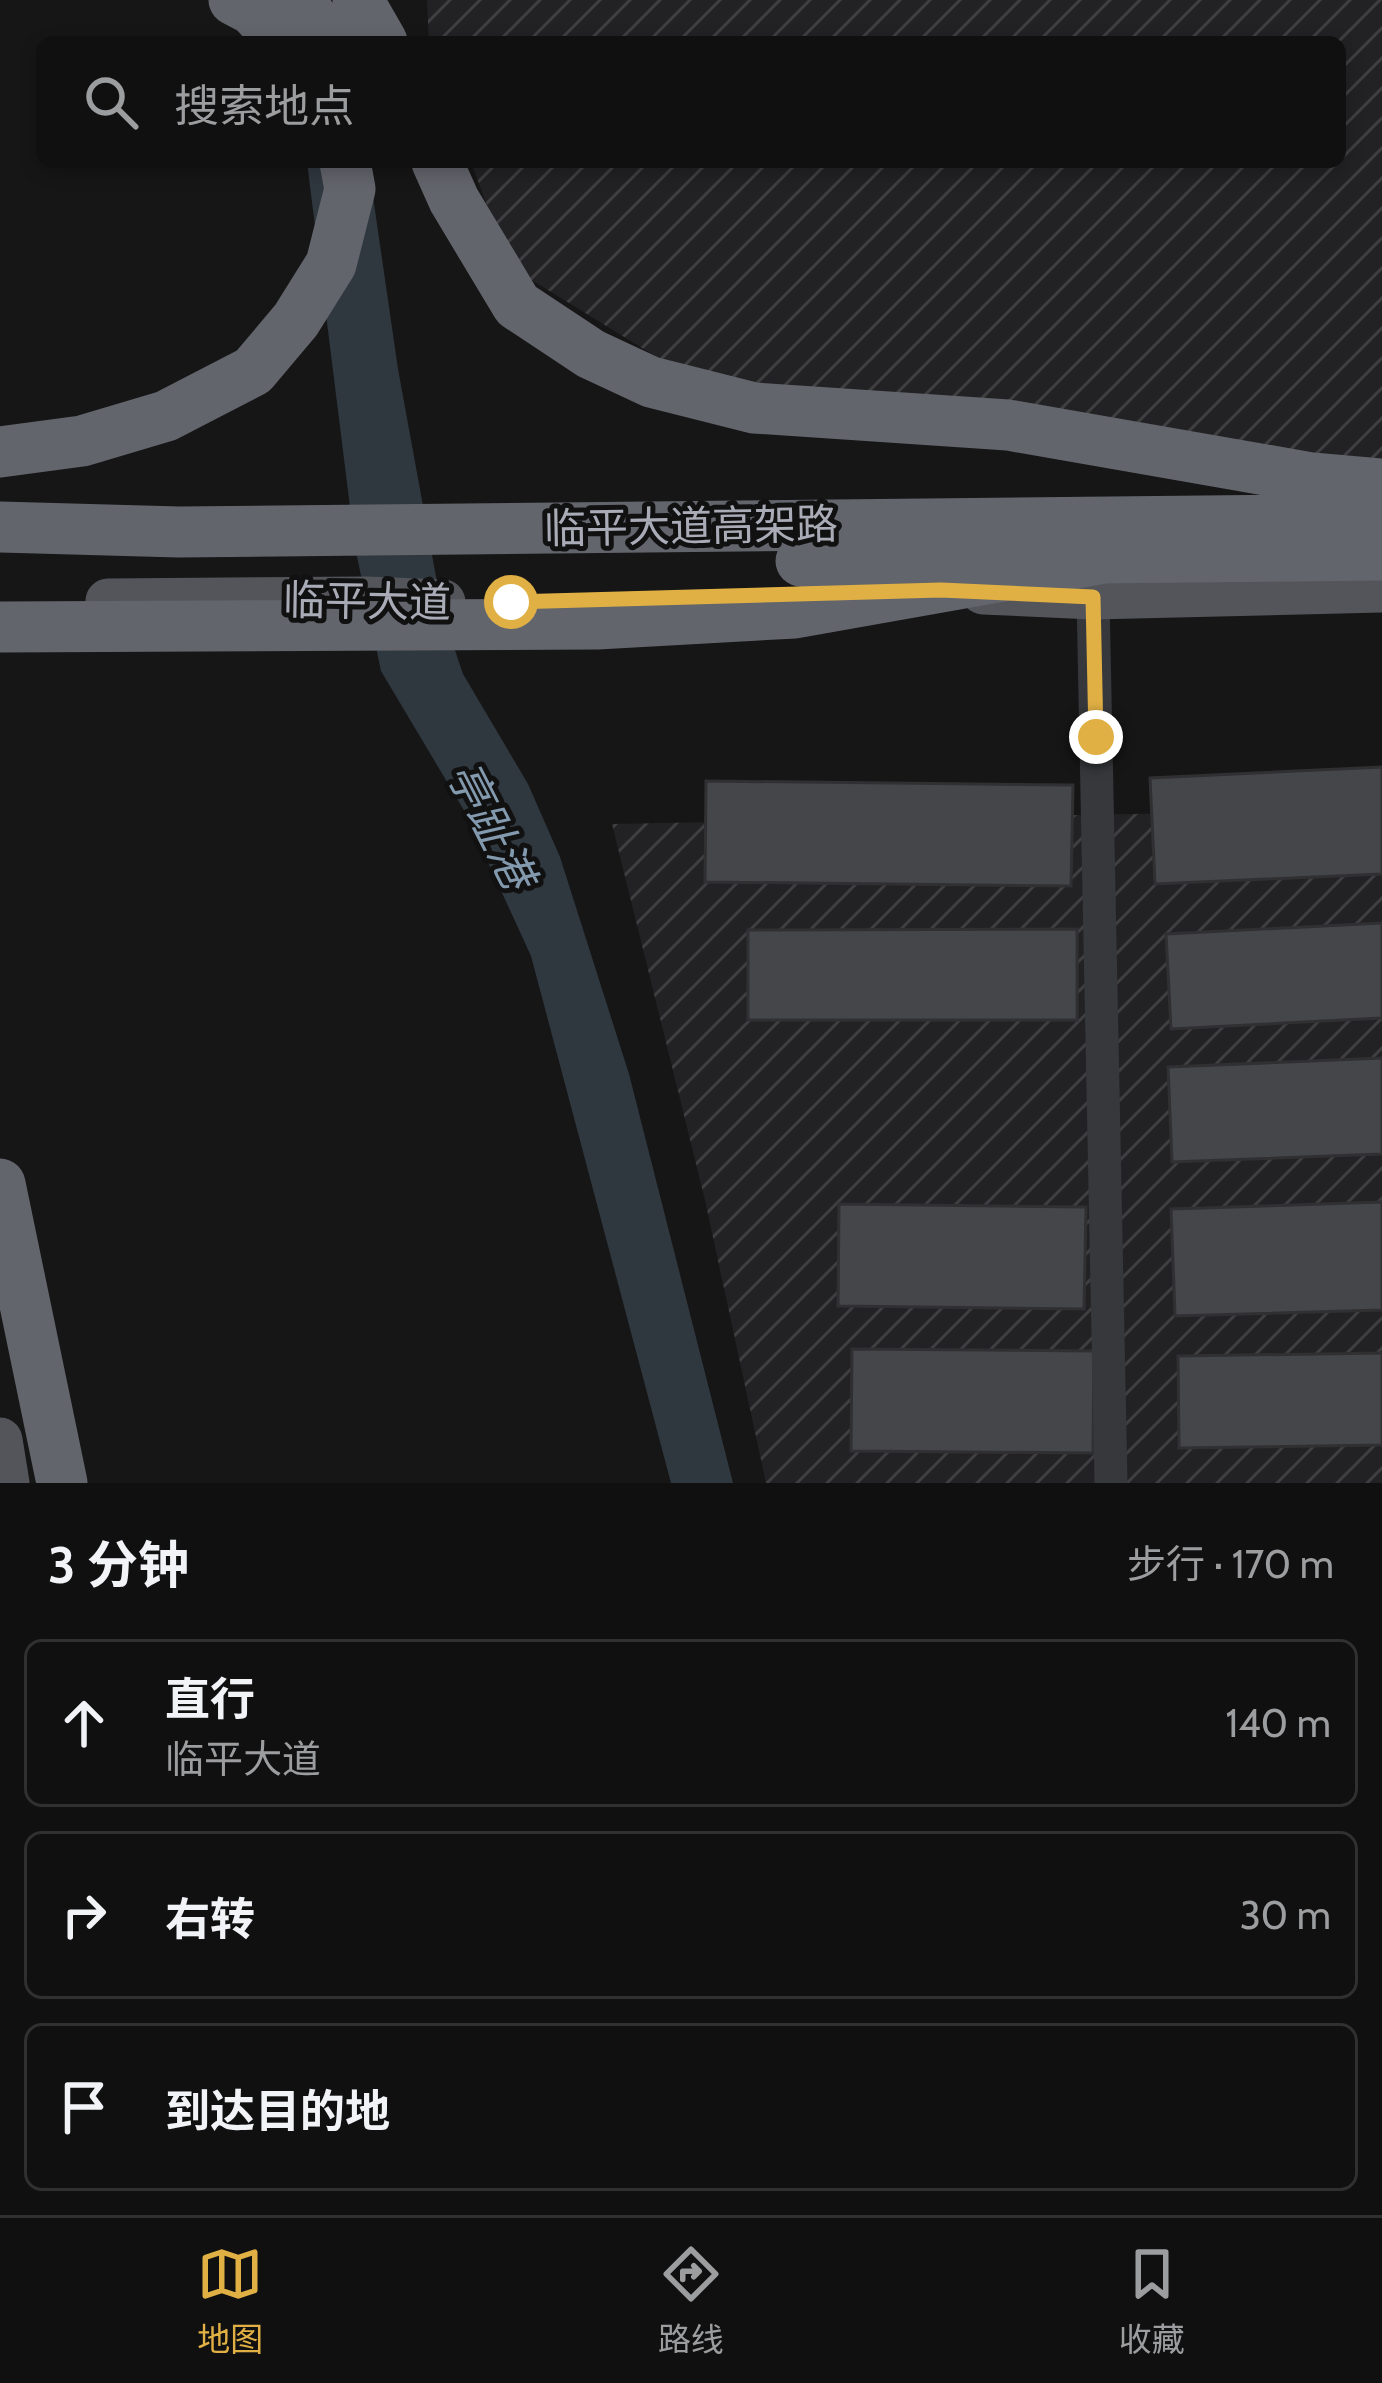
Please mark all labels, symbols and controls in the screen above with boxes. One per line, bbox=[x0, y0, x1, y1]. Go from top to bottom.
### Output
search box bbox=[36, 36, 1346, 168]
icon: search bbox=[78, 69, 144, 135]
text: 搜索地点 bbox=[174, 79, 354, 133]
street label: 临平大道高架路 bbox=[544, 497, 838, 555]
street label: 临平大道 bbox=[283, 574, 451, 628]
route start bbox=[484, 575, 538, 629]
route end bbox=[1069, 710, 1123, 764]
water label: 亭趾港 bbox=[436, 753, 548, 903]
text: 3 分钟 bbox=[48, 1534, 189, 1596]
text: 步行 · 170 m bbox=[1127, 1540, 1334, 1588]
text: 直行 bbox=[165, 1672, 255, 1726]
icon: ahead bbox=[51, 1690, 117, 1756]
text: 140 m bbox=[1226, 1699, 1331, 1747]
text: 临平大道 bbox=[165, 1735, 321, 1783]
icon: right bbox=[51, 1882, 117, 1948]
text: 30 m bbox=[1240, 1891, 1331, 1939]
text: 右转 bbox=[165, 1892, 255, 1946]
icon: arrive bbox=[51, 2074, 117, 2140]
text: 到达目的地 bbox=[165, 2084, 390, 2138]
tab: 地图 bbox=[197, 2241, 263, 2361]
tab: 路线 bbox=[658, 2241, 724, 2361]
tab: 收藏 bbox=[1119, 2241, 1185, 2361]

